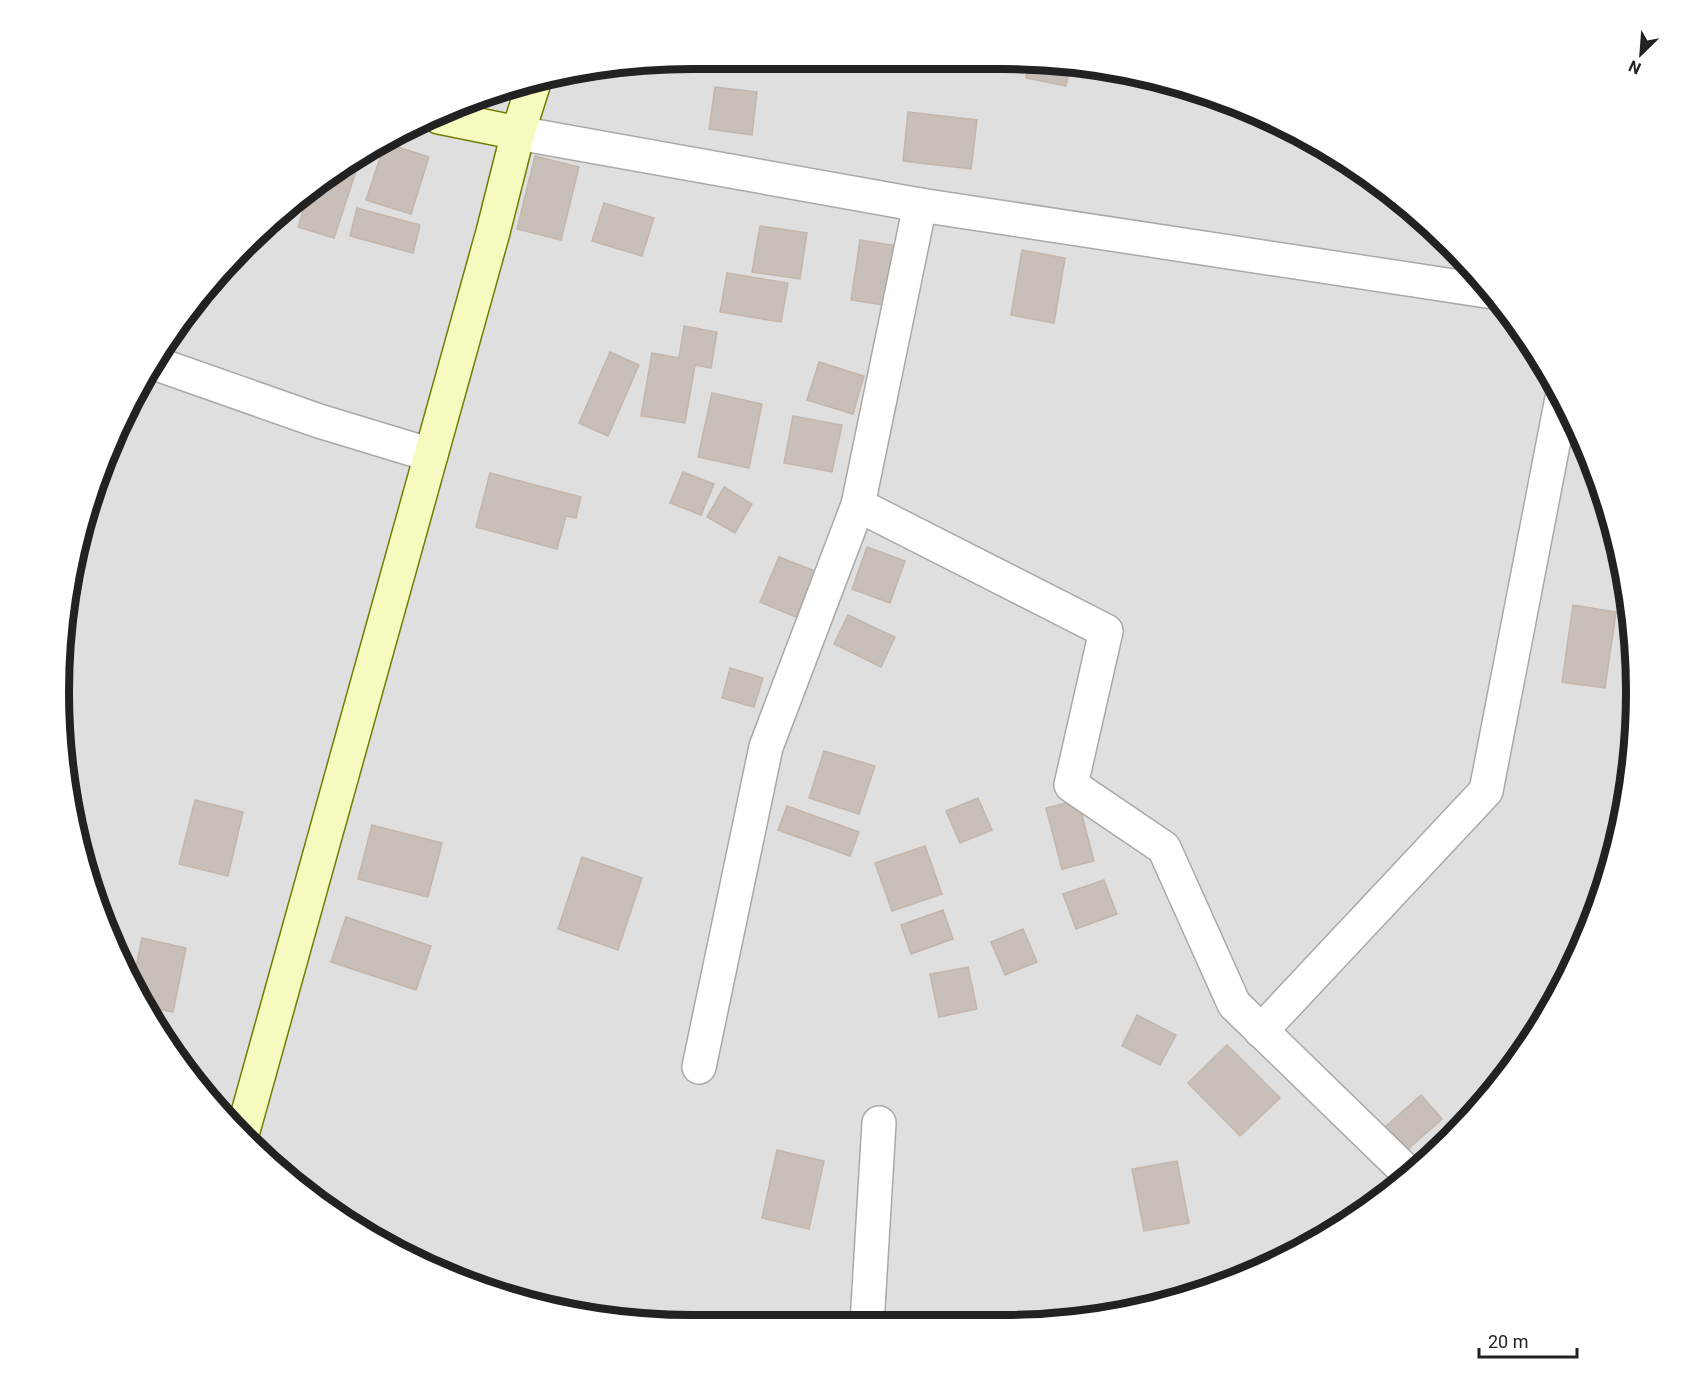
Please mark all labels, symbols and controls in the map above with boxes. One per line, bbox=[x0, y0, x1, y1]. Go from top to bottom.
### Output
north arrow bbox=[1611, 24, 1671, 84]
text: N bbox=[1626, 56, 1644, 78]
scale bar bbox=[1479, 1321, 1576, 1359]
text: 20 m bbox=[1488, 1331, 1528, 1352]

